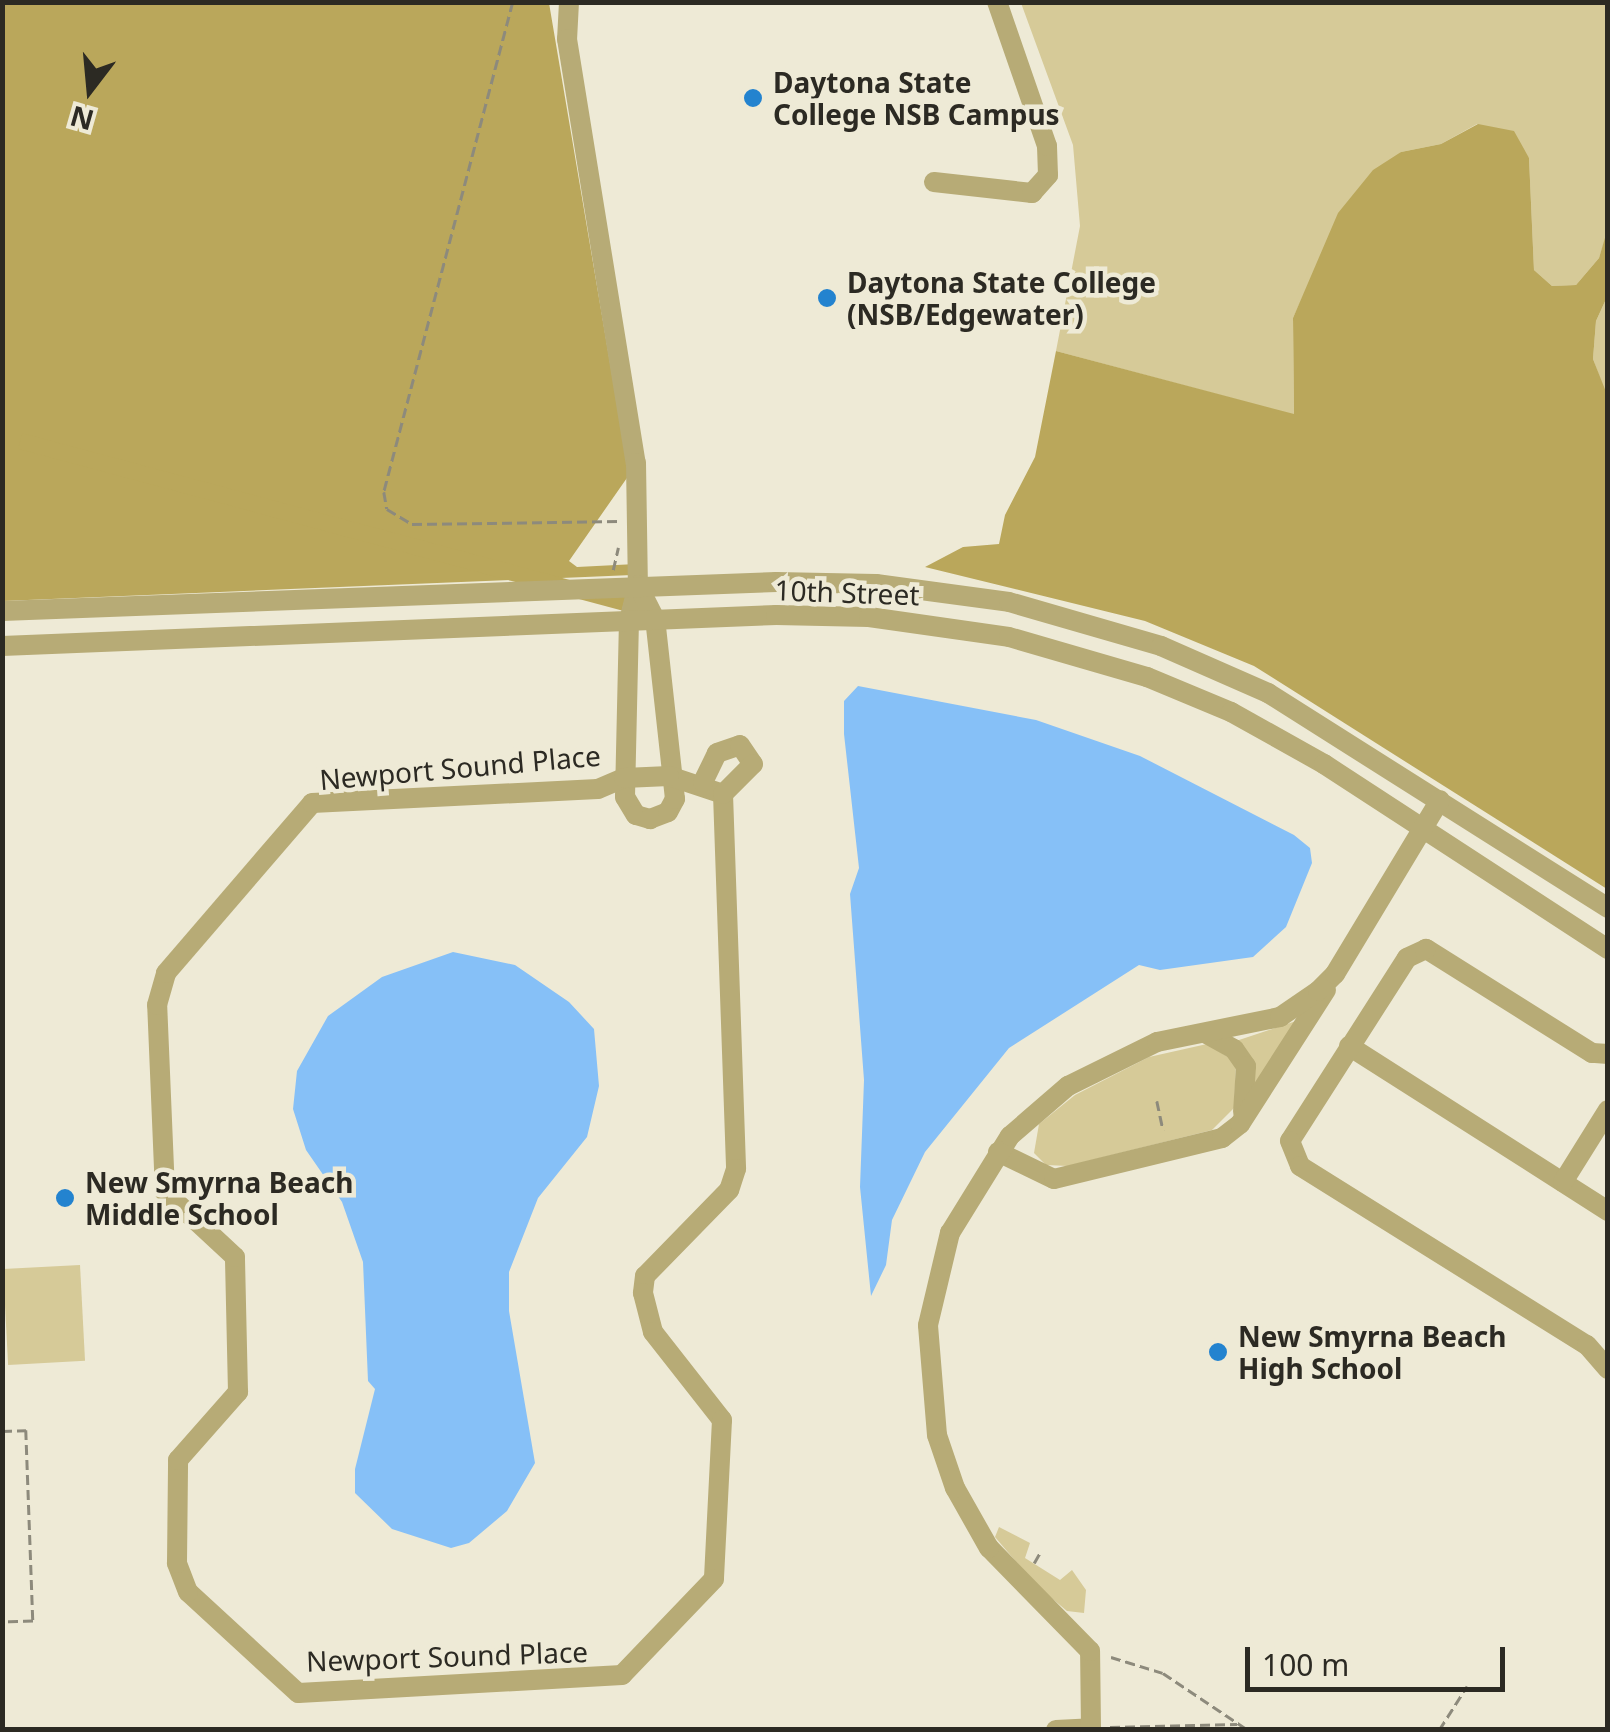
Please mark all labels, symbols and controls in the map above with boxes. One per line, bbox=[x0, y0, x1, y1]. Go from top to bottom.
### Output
north arrow bbox=[40, 40, 140, 140]
place label: Daytona State College NSB Campus bbox=[773, 65, 1060, 131]
marker: Daytona State College NSB Campus bbox=[742, 87, 764, 109]
text: N bbox=[66, 97, 98, 140]
place label: Daytona State College (NSB/Edgewater) bbox=[847, 265, 1156, 331]
marker: Daytona State College (NSB/Edgewater) bbox=[816, 287, 838, 309]
street label: 10th Street bbox=[774, 573, 920, 611]
street label: Newport Sound Place bbox=[318, 738, 602, 796]
place label: New Smyrna Beach Middle School bbox=[85, 1165, 353, 1231]
marker: New Smyrna Beach Middle School bbox=[54, 1187, 76, 1209]
place label: New Smyrna Beach High School bbox=[1238, 1319, 1506, 1385]
marker: New Smyrna Beach High School bbox=[1207, 1341, 1229, 1363]
scale bar bbox=[1250, 1627, 1510, 1689]
street label: Newport Sound Place bbox=[305, 1634, 589, 1678]
text: 100 m bbox=[1262, 1644, 1349, 1685]

